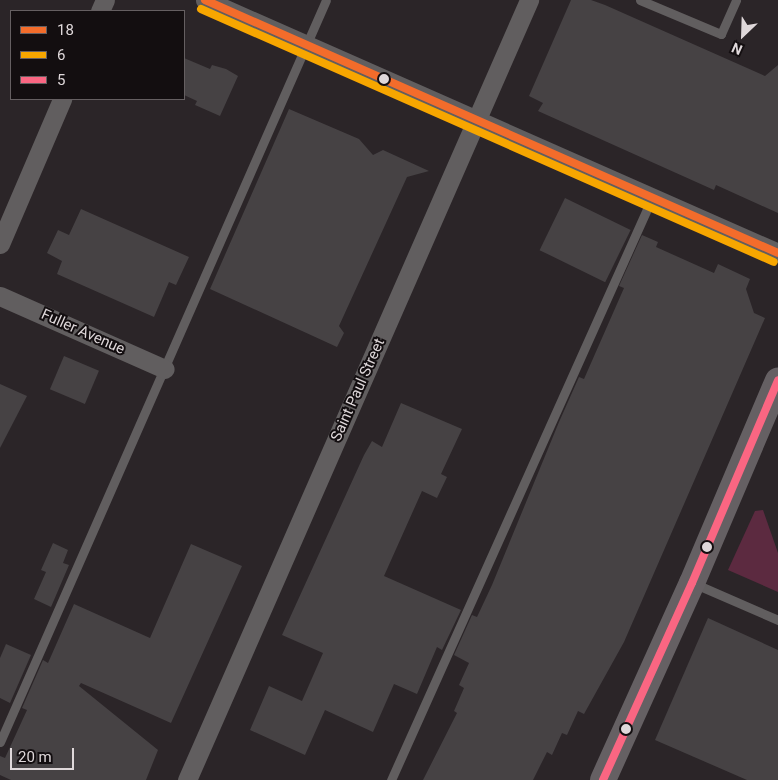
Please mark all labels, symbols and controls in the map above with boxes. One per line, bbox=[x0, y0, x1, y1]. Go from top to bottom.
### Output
legend bbox=[10, 10, 185, 100]
north arrow bbox=[718, 10, 768, 60]
text: 18 bbox=[57, 21, 74, 39]
text: N bbox=[729, 39, 745, 58]
text: 6 bbox=[57, 46, 65, 64]
text: 5 bbox=[57, 71, 65, 89]
unlabelled marker bbox=[379, 74, 389, 84]
street label: Fuller Avenue bbox=[38, 306, 128, 358]
street label: Saint Paul Street bbox=[327, 336, 389, 444]
unlabelled marker bbox=[702, 542, 712, 552]
unlabelled marker bbox=[621, 724, 631, 734]
scale bar bbox=[12, 738, 76, 770]
text: 20 m bbox=[18, 748, 52, 766]

